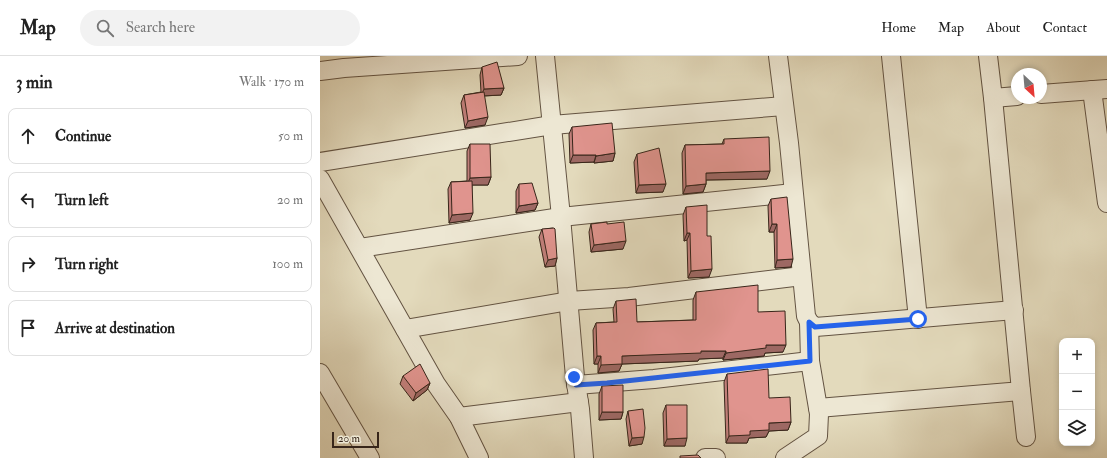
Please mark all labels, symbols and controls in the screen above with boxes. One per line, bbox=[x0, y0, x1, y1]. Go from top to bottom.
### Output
search box bbox=[80, 10, 360, 46]
text: Map bbox=[20, 16, 56, 40]
icon: search bbox=[94, 17, 116, 39]
text: Search here bbox=[126, 18, 195, 37]
text: Home bbox=[881, 19, 916, 36]
text: Map bbox=[938, 19, 964, 36]
text: About bbox=[986, 19, 1020, 36]
text: Contact bbox=[1042, 19, 1087, 36]
north arrow bbox=[1011, 68, 1047, 104]
text: 3 min bbox=[16, 72, 53, 93]
text: Walk · 170 m bbox=[239, 74, 304, 90]
icon: ahead bbox=[17, 125, 39, 147]
text: Continue bbox=[55, 127, 111, 146]
text: 50 m bbox=[278, 128, 303, 144]
icon: left bbox=[17, 189, 39, 211]
text: Turn left bbox=[55, 191, 109, 210]
text: 20 m bbox=[277, 192, 303, 208]
icon: right bbox=[17, 253, 39, 275]
text: Turn right bbox=[55, 255, 118, 274]
text: 100 m bbox=[272, 256, 303, 272]
route start bbox=[909, 310, 927, 328]
icon: arrive bbox=[17, 317, 39, 339]
text: Arrive at destination bbox=[55, 319, 175, 338]
map controls bbox=[1059, 338, 1095, 446]
button: + bbox=[1059, 338, 1095, 374]
route end bbox=[565, 368, 583, 386]
button: − bbox=[1059, 374, 1095, 410]
button: layers bbox=[1059, 410, 1095, 446]
scale bar bbox=[332, 430, 379, 449]
text: 20 m bbox=[338, 432, 360, 445]

